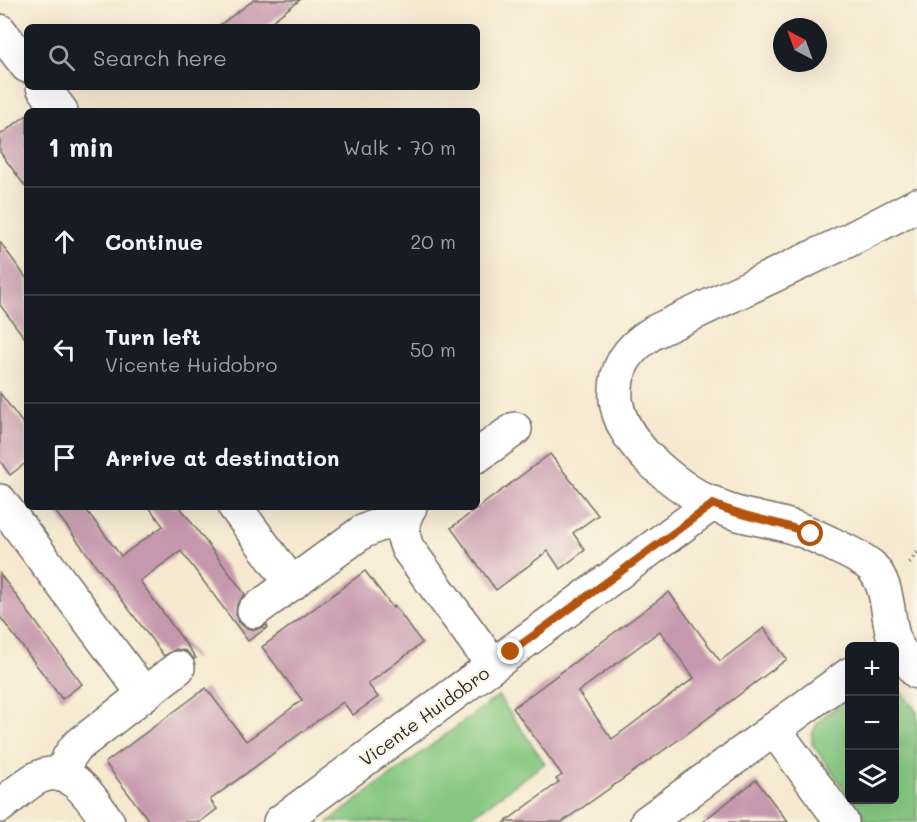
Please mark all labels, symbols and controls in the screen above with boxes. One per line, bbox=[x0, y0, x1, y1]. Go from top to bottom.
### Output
north arrow bbox=[773, 18, 827, 72]
search box bbox=[24, 24, 480, 90]
icon: search bbox=[45, 41, 78, 74]
text: Search here bbox=[93, 43, 227, 72]
text: 1 min bbox=[48, 130, 113, 164]
text: Walk · 70 m bbox=[343, 134, 456, 160]
icon: ahead bbox=[48, 225, 81, 258]
text: Continue bbox=[105, 227, 203, 256]
text: 20 m bbox=[410, 228, 456, 254]
text: Turn left bbox=[105, 322, 201, 351]
icon: left bbox=[48, 333, 81, 366]
text: 50 m bbox=[410, 336, 456, 362]
text: Vicente Huidobro bbox=[105, 351, 277, 377]
icon: arrive bbox=[48, 441, 81, 474]
text: Arrive at destination bbox=[105, 443, 340, 472]
route start bbox=[797, 520, 823, 546]
route end bbox=[497, 638, 523, 664]
map controls bbox=[845, 642, 899, 804]
button: + bbox=[845, 642, 899, 696]
street label: Vicente Huidobro bbox=[354, 661, 494, 771]
button: − bbox=[845, 696, 899, 750]
button: layers bbox=[845, 750, 899, 804]

